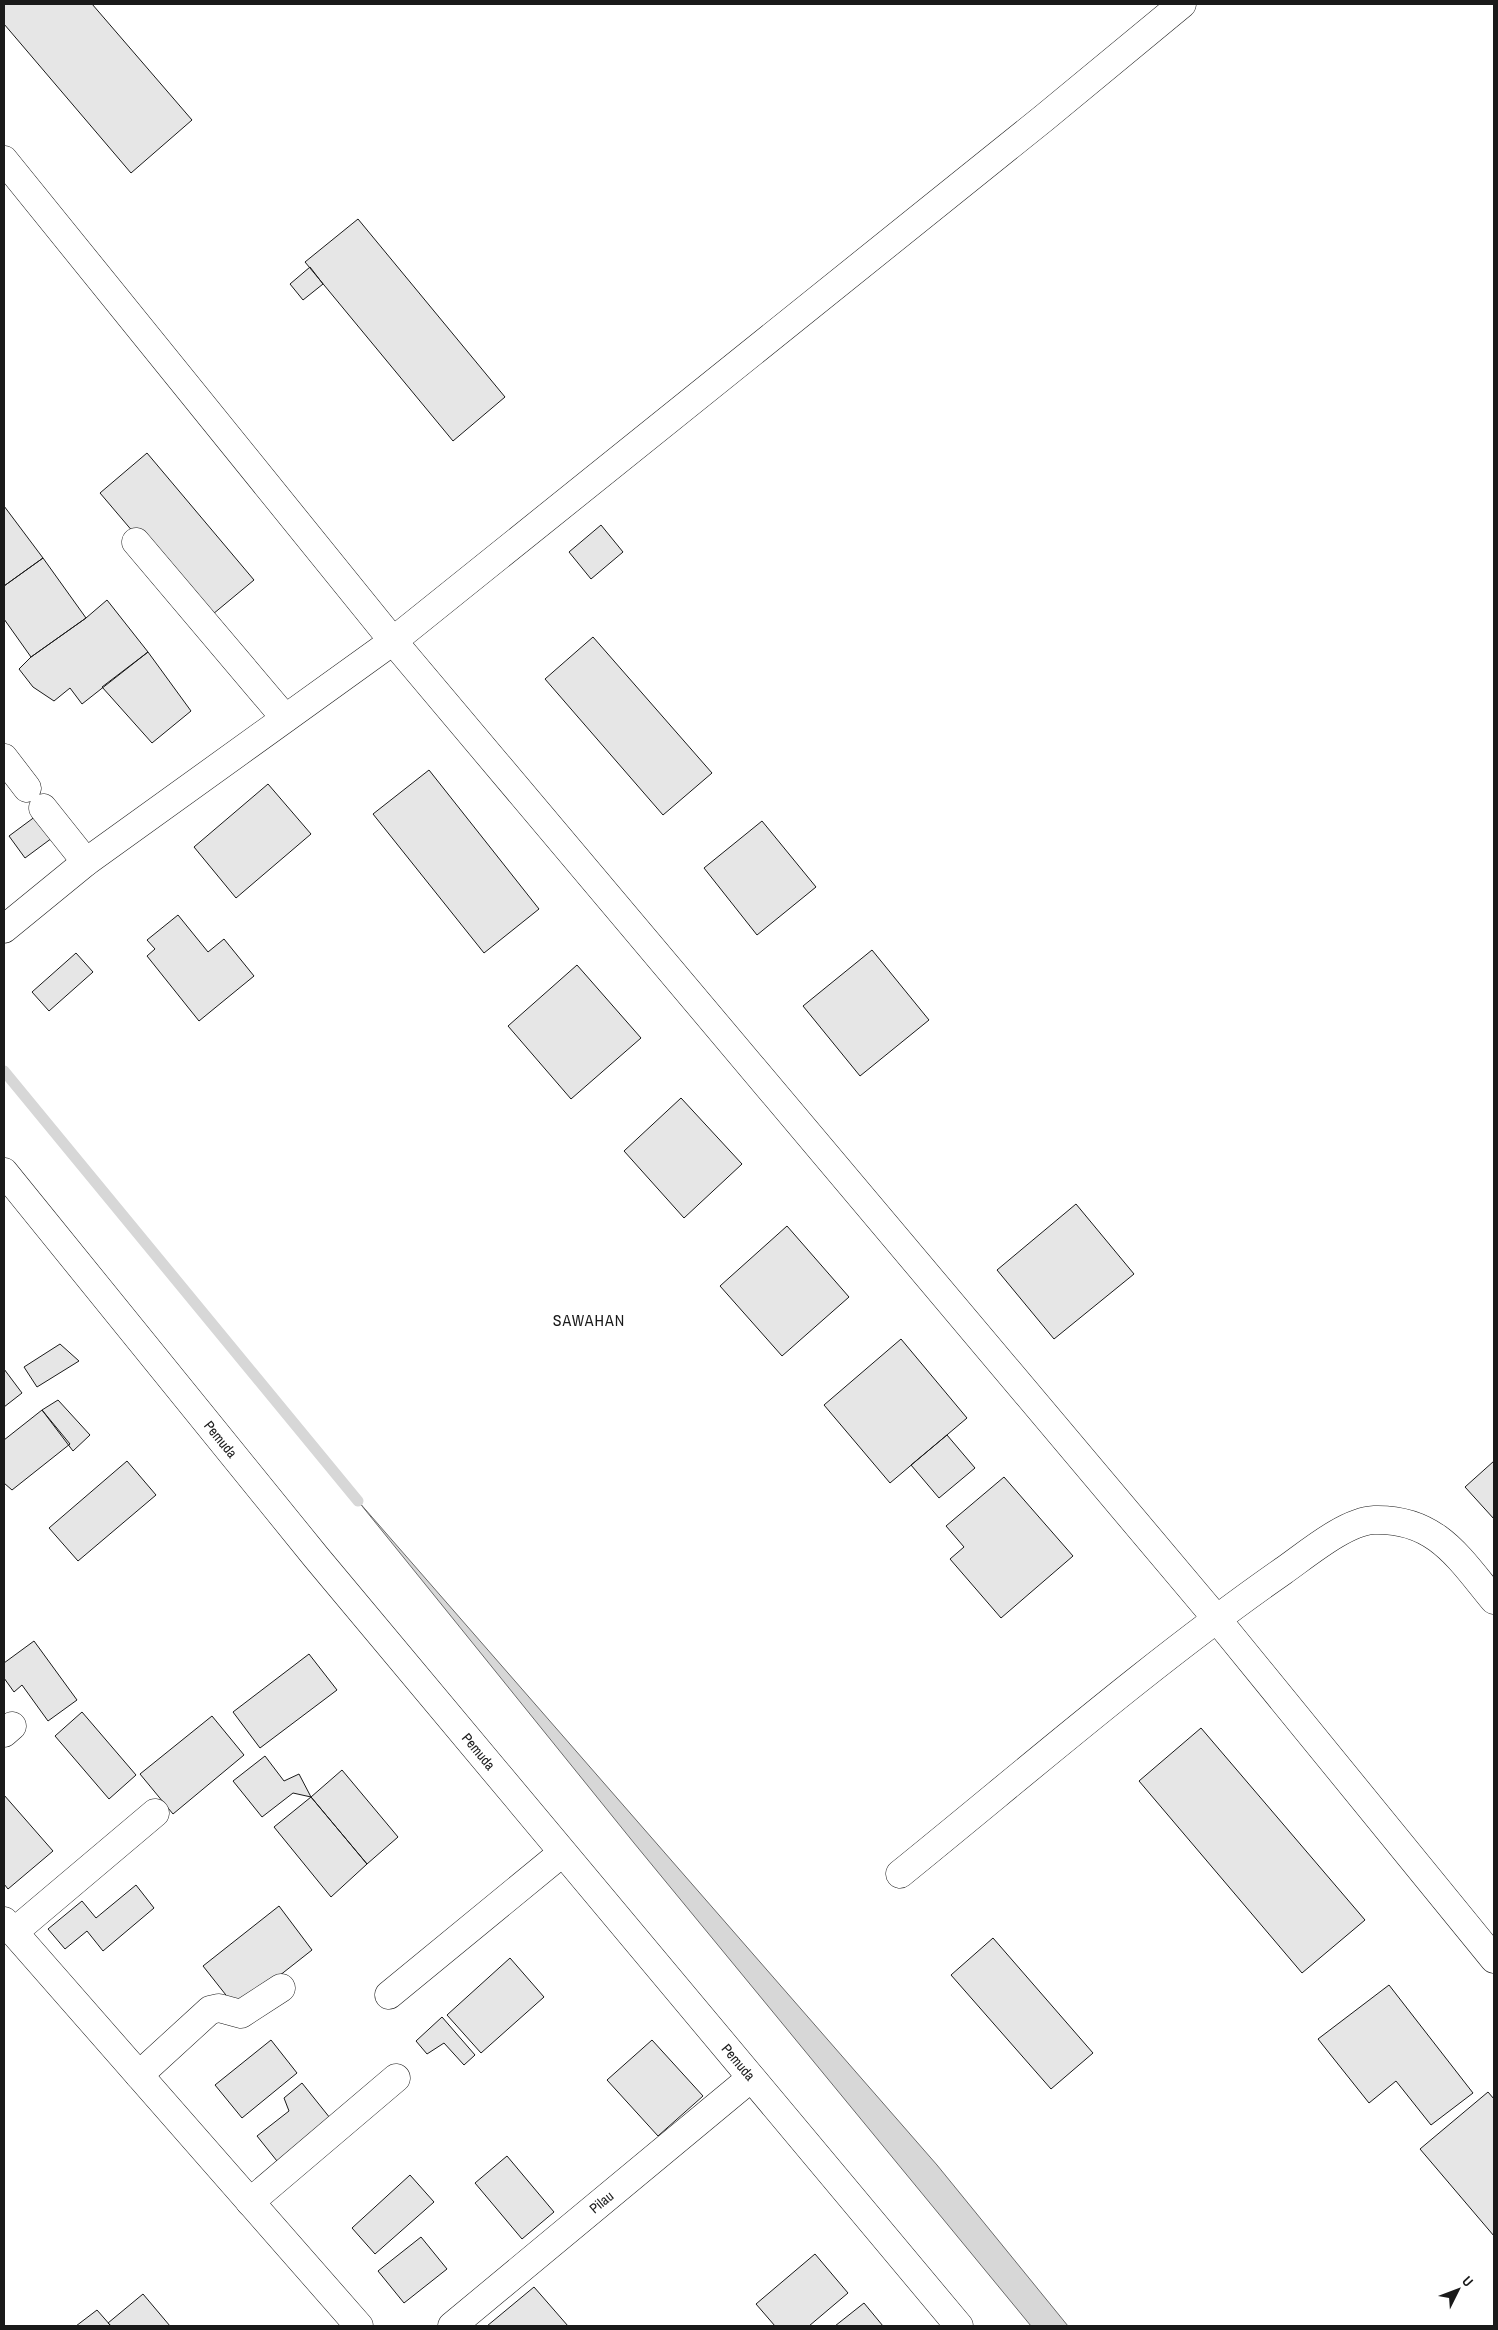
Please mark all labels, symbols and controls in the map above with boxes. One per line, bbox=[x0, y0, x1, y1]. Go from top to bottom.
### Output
district label: SAWAHAN bbox=[553, 1309, 625, 1331]
street label: Pemuda bbox=[200, 1417, 241, 1462]
street label: Pemuda bbox=[458, 1729, 500, 1774]
street label: Pemuda bbox=[718, 2040, 759, 2085]
street label: Pilau bbox=[585, 2187, 617, 2217]
north arrow bbox=[1433, 2265, 1483, 2315]
text: U bbox=[1458, 2272, 1477, 2290]

